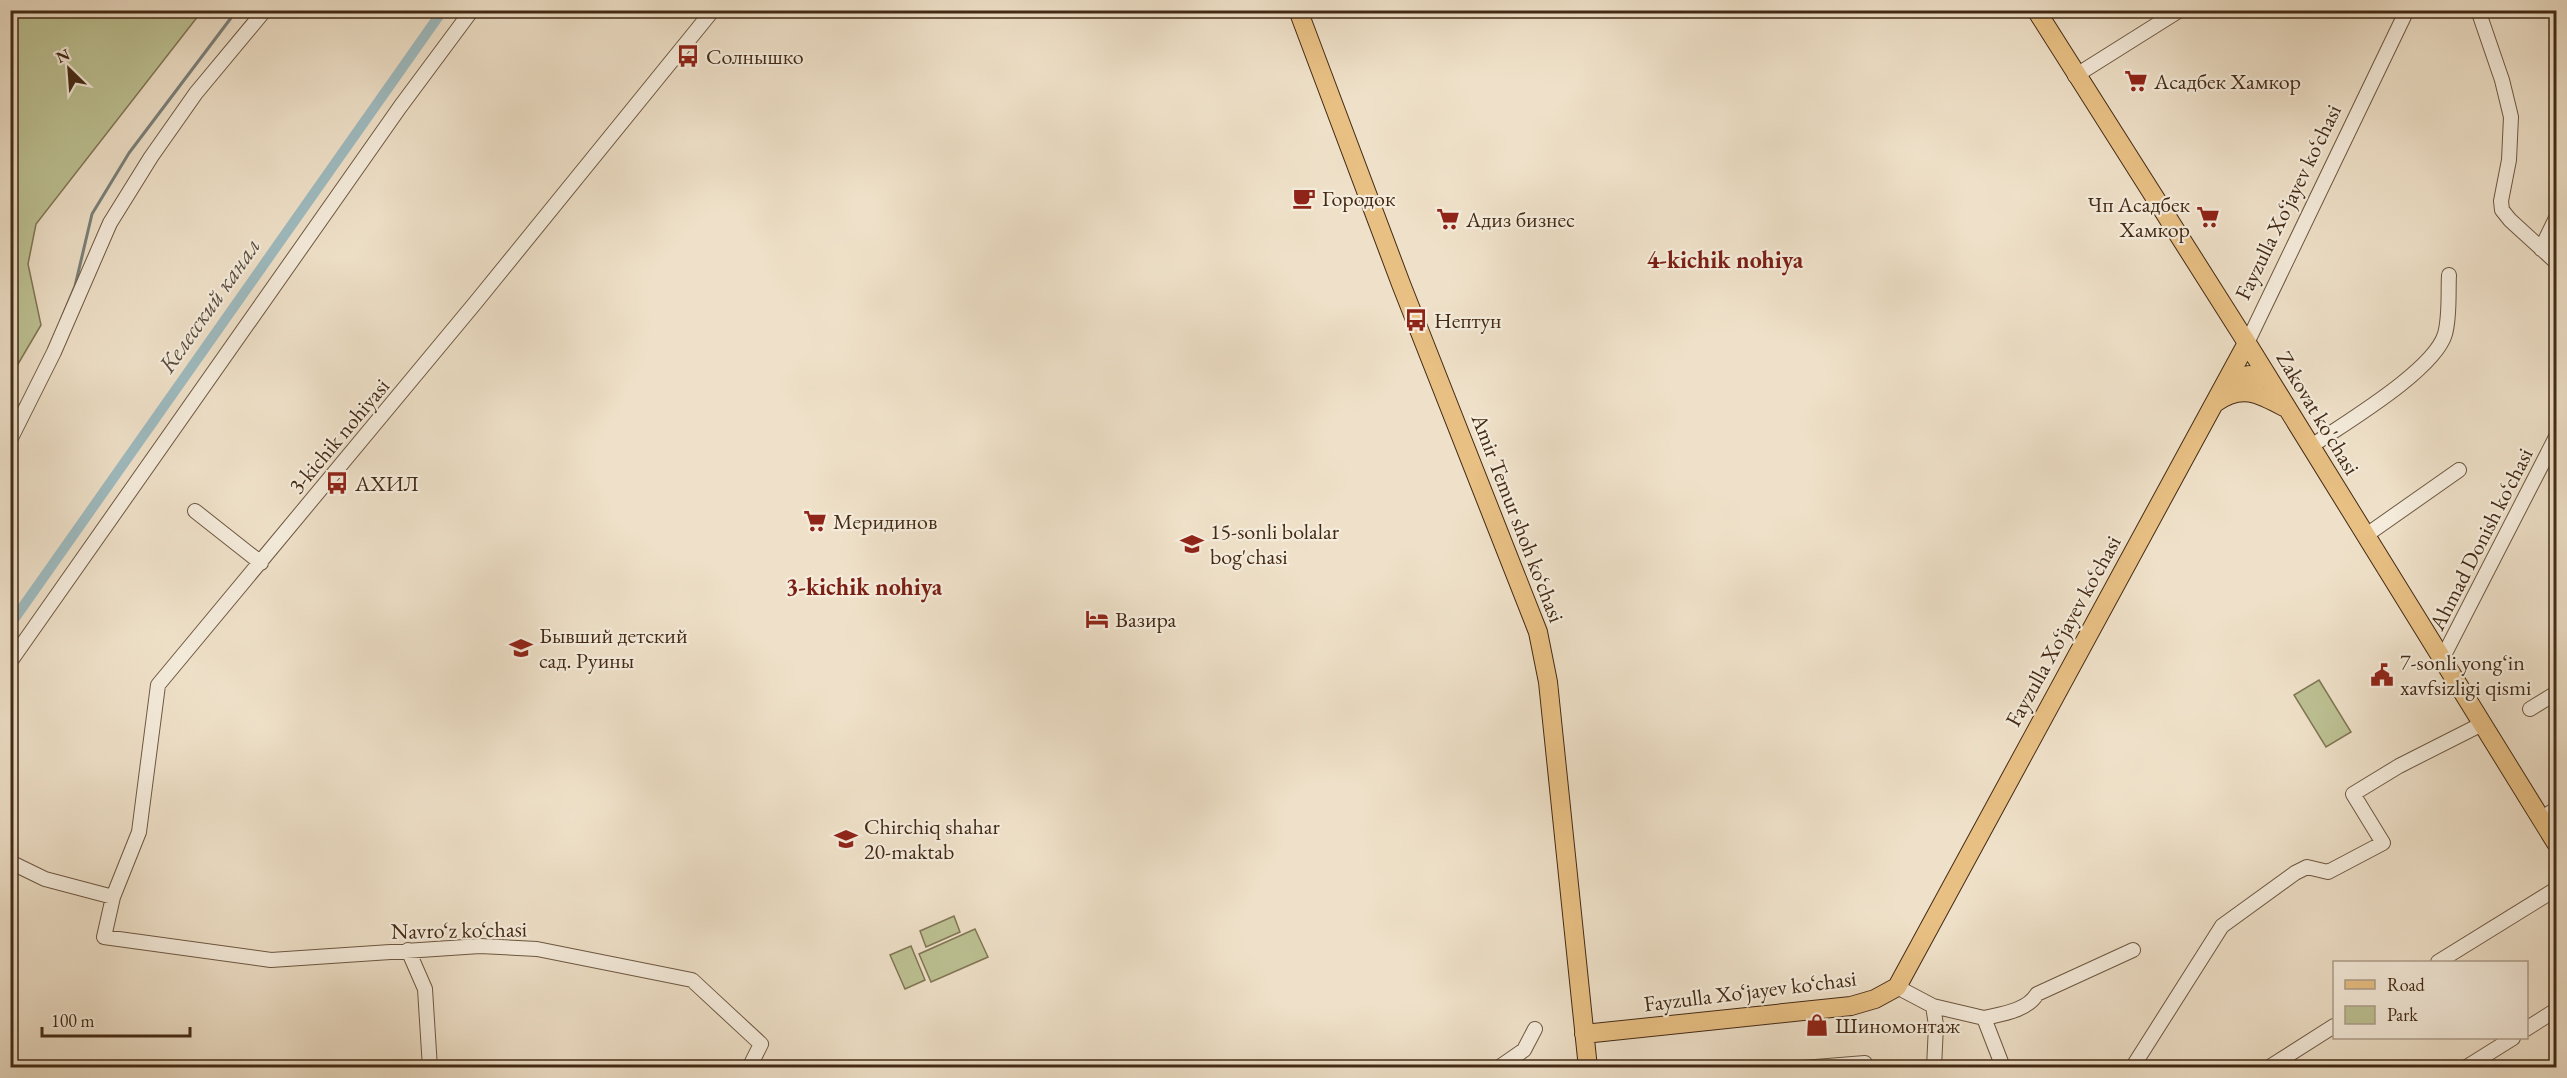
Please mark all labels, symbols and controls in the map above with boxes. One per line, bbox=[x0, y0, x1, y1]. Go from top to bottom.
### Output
north arrow bbox=[39, 39, 99, 99]
place label: Солнышко bbox=[706, 42, 804, 71]
bus stop icon: Солнышко bbox=[675, 43, 701, 69]
text: N bbox=[53, 44, 73, 68]
place label: Асадбек Хамкор bbox=[2153, 67, 2301, 96]
supermarket icon: Асадбек Хамкор bbox=[2123, 68, 2149, 94]
street label: Fayzulla Xo‘jayev ko‘chasi bbox=[2228, 100, 2348, 304]
place label: Городок bbox=[1322, 184, 1396, 213]
cafe icon: Городок bbox=[1291, 185, 1317, 211]
place label: Чп Асадбек Хамкор bbox=[2087, 190, 2190, 244]
supermarket icon: Чп Асадбек Хамкор bbox=[2195, 204, 2221, 230]
place label: Адиз бизнес bbox=[1465, 205, 1575, 234]
supermarket icon: Адиз бизнес bbox=[1435, 206, 1461, 232]
water label: Келесский канал bbox=[150, 231, 267, 379]
district label: 4-kichik nohiya bbox=[1647, 244, 1804, 276]
place label: Нептун bbox=[1434, 306, 1502, 335]
bus stop icon: Нептун bbox=[1403, 307, 1429, 333]
street label: Zakovat ko'chasi bbox=[2270, 346, 2366, 480]
street label: 3-kichik nohiyasi bbox=[282, 372, 396, 500]
street label: Amir Temur shoh ko‘chasi bbox=[1464, 409, 1571, 627]
street label: Ahmad Donish ko‘chasi bbox=[2422, 443, 2540, 636]
place label: АХИЛ bbox=[354, 469, 419, 498]
bus stop icon: АХИЛ bbox=[324, 470, 350, 496]
place label: Меридинов bbox=[833, 507, 937, 536]
supermarket icon: Меридинов bbox=[802, 508, 828, 534]
place label: 15-sonli bolalar bog'chasi bbox=[1210, 517, 1340, 571]
street label: Fayzulla Xo‘jayev ko‘chasi bbox=[1998, 530, 2128, 732]
school or university icon: 15-sonli bolalar bog'chasi bbox=[1179, 531, 1205, 557]
district label: 3-kichik nohiya bbox=[786, 571, 943, 603]
place label: Вазира bbox=[1115, 605, 1176, 634]
hotel icon: Вазира bbox=[1084, 606, 1110, 632]
place label: Бывший детский сад. Руины bbox=[539, 621, 688, 675]
school or university icon: Бывший детский сад. Руины bbox=[508, 635, 534, 661]
place label: 7-sonli yong‘in xavfsizligi qismi bbox=[2400, 648, 2531, 702]
public building icon: 7-sonli yong‘in xavfsizligi qismi bbox=[2369, 662, 2395, 688]
place label: Chirchiq shahar 20-maktab bbox=[864, 812, 1001, 866]
school or university icon: Chirchiq shahar 20-maktab bbox=[833, 826, 859, 852]
street label: Navro‘z ko‘chasi bbox=[391, 914, 527, 946]
legend bbox=[2333, 961, 2528, 1039]
street label: Fayzulla Xo‘jayev ko‘chasi bbox=[1642, 964, 1858, 1018]
text: Road bbox=[2387, 973, 2426, 996]
scale bar bbox=[42, 1000, 190, 1038]
text: Park bbox=[2387, 1003, 2418, 1026]
text: 100 m bbox=[51, 1009, 95, 1032]
place label: Шиномонтаж bbox=[1835, 1011, 1961, 1040]
shop icon: Шиномонтаж bbox=[1804, 1012, 1830, 1038]

